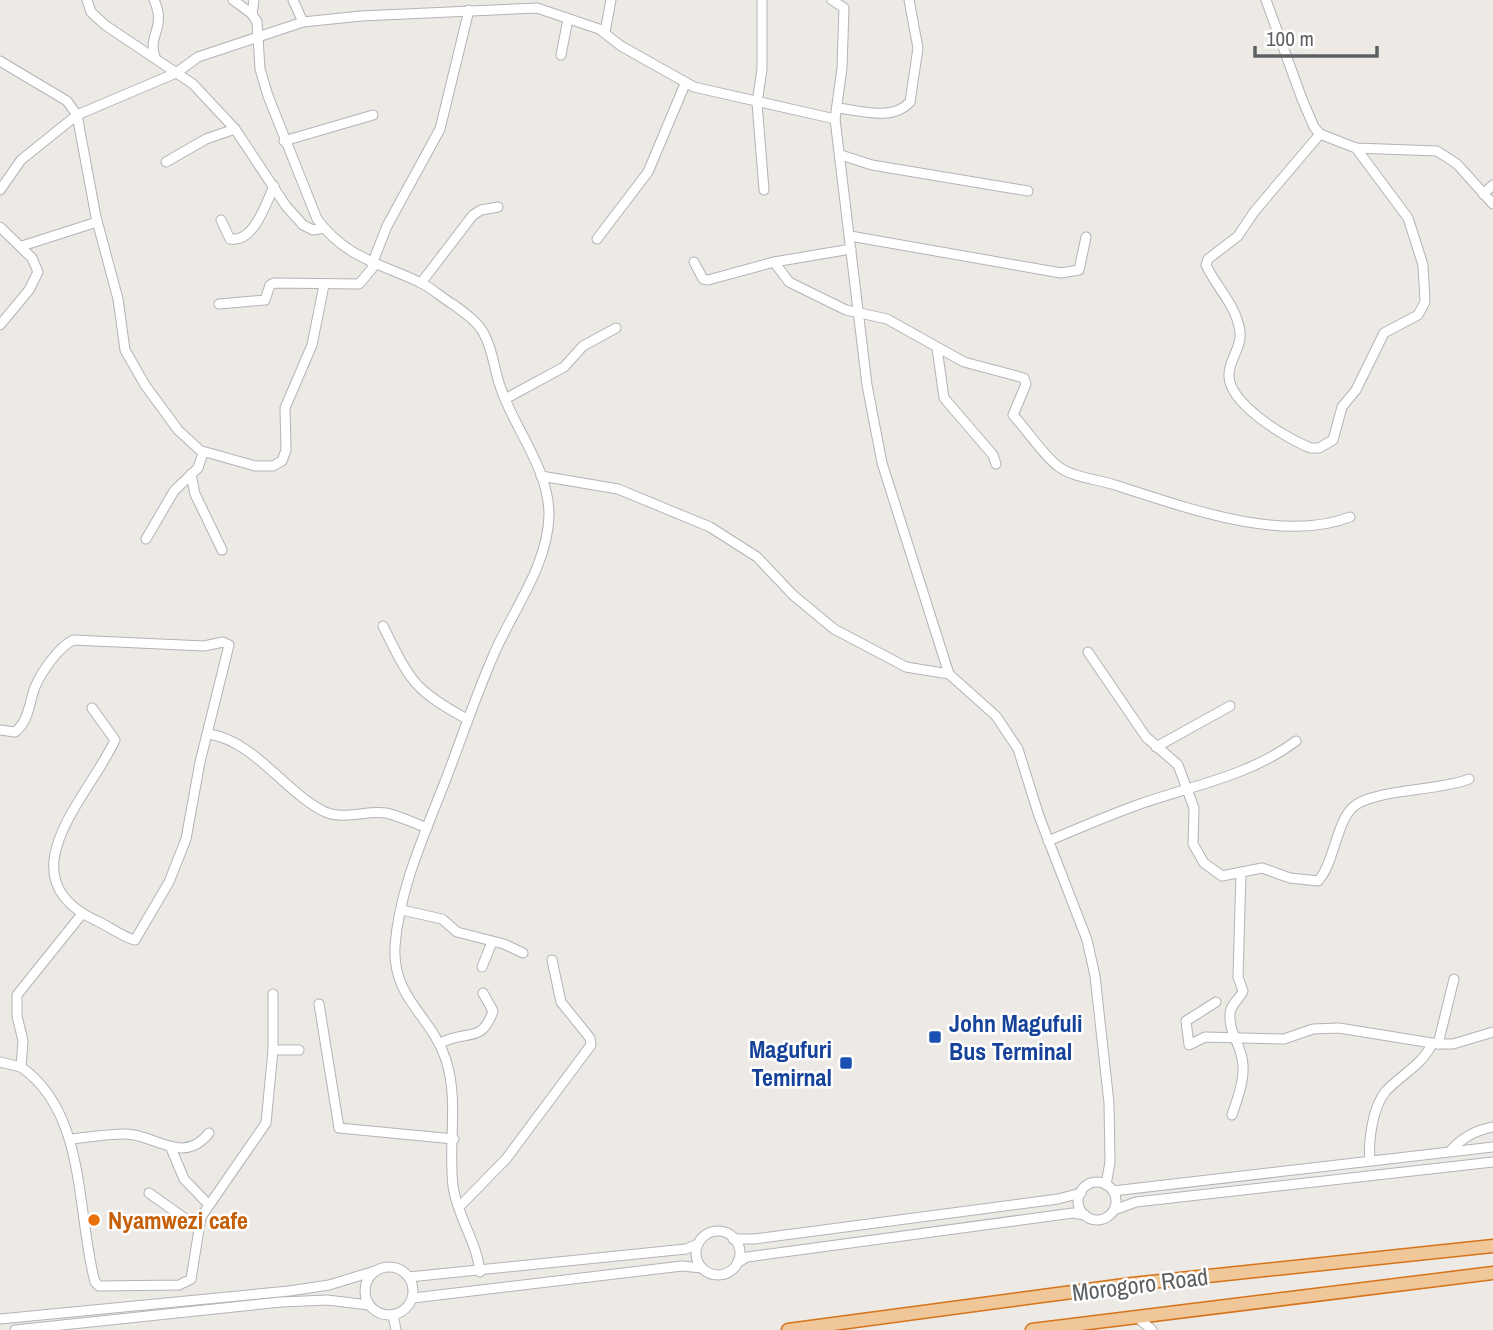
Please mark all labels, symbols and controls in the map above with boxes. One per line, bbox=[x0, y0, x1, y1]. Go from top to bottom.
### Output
scale bar bbox=[1255, 14, 1378, 58]
text: 100 m bbox=[1266, 24, 1314, 53]
place label: John Magufuli Bus Terminal bbox=[949, 1007, 1082, 1067]
marker: John Magufuli Bus Terminal bbox=[927, 1029, 943, 1045]
place label: Magufuri Temirnal bbox=[749, 1033, 832, 1093]
marker: Magufuri Temirnal bbox=[838, 1055, 854, 1071]
place label: Nyamwezi cafe bbox=[108, 1204, 248, 1236]
marker: Nyamwezi cafe bbox=[86, 1212, 102, 1228]
street label: Morogoro Road bbox=[1070, 1260, 1210, 1308]

